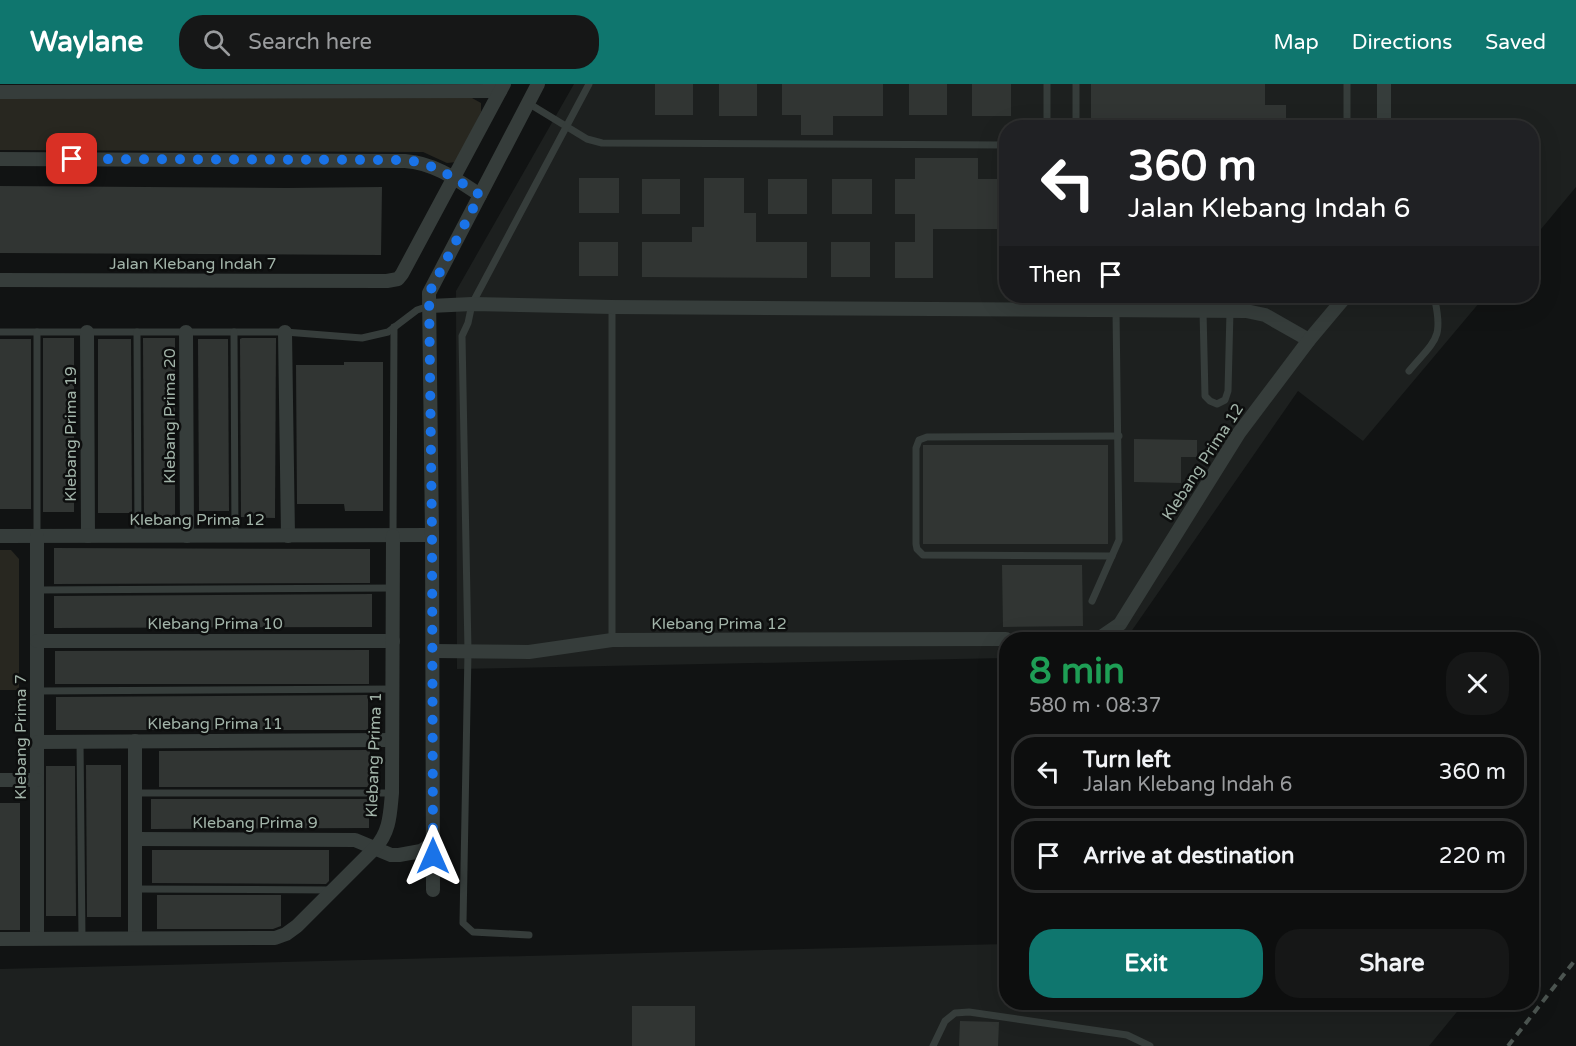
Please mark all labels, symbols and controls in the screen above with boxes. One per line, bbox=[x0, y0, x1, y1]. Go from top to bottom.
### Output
search box bbox=[179, 15, 599, 69]
text: Waylane bbox=[30, 25, 143, 59]
icon: search bbox=[200, 26, 233, 59]
text: Search here bbox=[248, 29, 372, 55]
text: Map bbox=[1273, 30, 1319, 55]
text: Directions bbox=[1352, 30, 1452, 55]
text: Saved bbox=[1485, 30, 1546, 55]
pin bbox=[46, 133, 97, 184]
text: 360 m bbox=[1128, 141, 1257, 192]
icon: arrive bbox=[55, 142, 88, 175]
icon: left bbox=[1029, 144, 1107, 222]
text: Jalan Klebang Indah 6 bbox=[1128, 192, 1410, 225]
street label: Jalan Klebang Indah 7 bbox=[109, 254, 277, 274]
icon: arrive bbox=[1094, 258, 1127, 291]
text: Then bbox=[1029, 262, 1082, 288]
street label: Klebang Prima 20 bbox=[160, 348, 180, 484]
street label: Klebang Prima 19 bbox=[61, 366, 81, 502]
street label: Klebang Prima 12 bbox=[1158, 400, 1248, 524]
street label: Klebang Prima 12 bbox=[129, 510, 265, 530]
street label: Klebang Prima 10 bbox=[147, 614, 283, 634]
street label: Klebang Prima 12 bbox=[651, 614, 787, 634]
text: 8 min bbox=[1029, 650, 1125, 693]
button: close bbox=[1446, 652, 1509, 715]
street label: Klebang Prima 7 bbox=[11, 674, 31, 800]
street label: Klebang Prima 1 bbox=[362, 692, 386, 818]
text: 580 m · 08:37 bbox=[1029, 694, 1161, 718]
street label: Klebang Prima 11 bbox=[147, 714, 283, 734]
text: Turn left bbox=[1083, 747, 1171, 773]
icon: left bbox=[1032, 755, 1065, 788]
text: 360 m bbox=[1439, 759, 1506, 785]
text: Jalan Klebang Indah 6 bbox=[1083, 773, 1292, 797]
street label: Klebang Prima 9 bbox=[192, 813, 318, 833]
position arrow bbox=[401, 824, 465, 888]
icon: arrive bbox=[1032, 839, 1065, 872]
text: Arrive at destination bbox=[1083, 843, 1294, 869]
text: 220 m bbox=[1439, 843, 1506, 869]
button: Exit bbox=[1029, 929, 1263, 998]
button: Share bbox=[1275, 929, 1509, 998]

